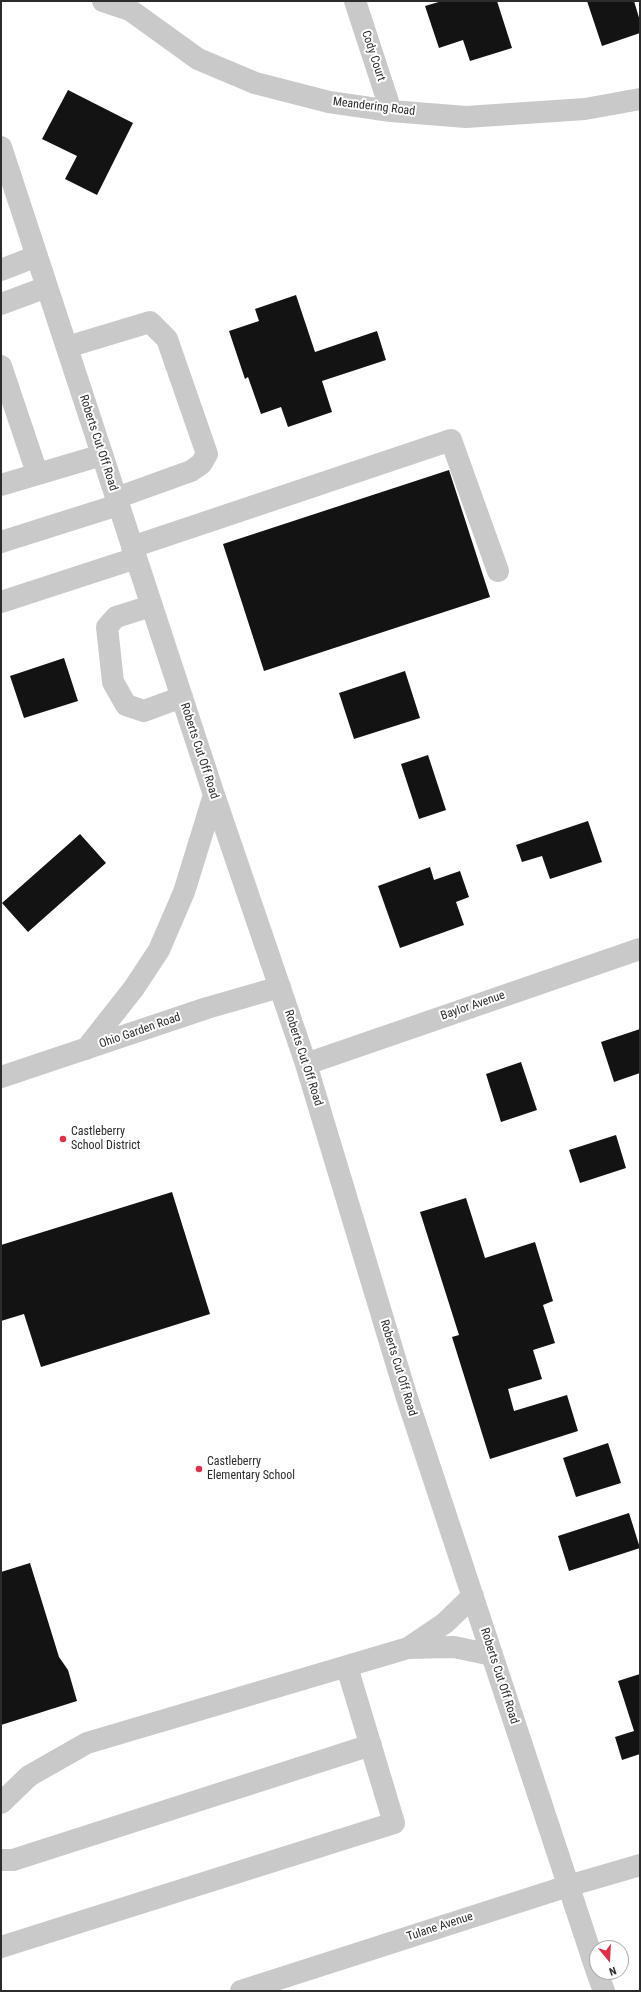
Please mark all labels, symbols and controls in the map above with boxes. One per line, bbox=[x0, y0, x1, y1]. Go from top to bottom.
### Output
street label: Cody Court bbox=[358, 29, 388, 83]
street label: Meandering Road bbox=[332, 95, 416, 119]
street label: Roberts Cut Off Road bbox=[76, 393, 120, 493]
street label: Roberts Cut Off Road bbox=[177, 701, 221, 801]
street label: Baylor Avenue bbox=[439, 988, 507, 1024]
street label: Roberts Cut Off Road bbox=[281, 1008, 325, 1108]
street label: Ohio Garden Road bbox=[97, 1010, 183, 1052]
place label: Castleberry School District bbox=[71, 1125, 140, 1153]
marker: Castleberry School District bbox=[58, 1134, 68, 1144]
street label: Roberts Cut Off Road bbox=[376, 1318, 420, 1418]
place label: Castleberry Elementary School bbox=[207, 1455, 295, 1483]
marker: Castleberry Elementary School bbox=[194, 1464, 204, 1474]
street label: Roberts Cut Off Road bbox=[477, 1626, 521, 1726]
street label: Tulane Avenue bbox=[405, 1910, 475, 1944]
north arrow bbox=[589, 1940, 629, 1980]
text: N bbox=[607, 1964, 618, 1978]

